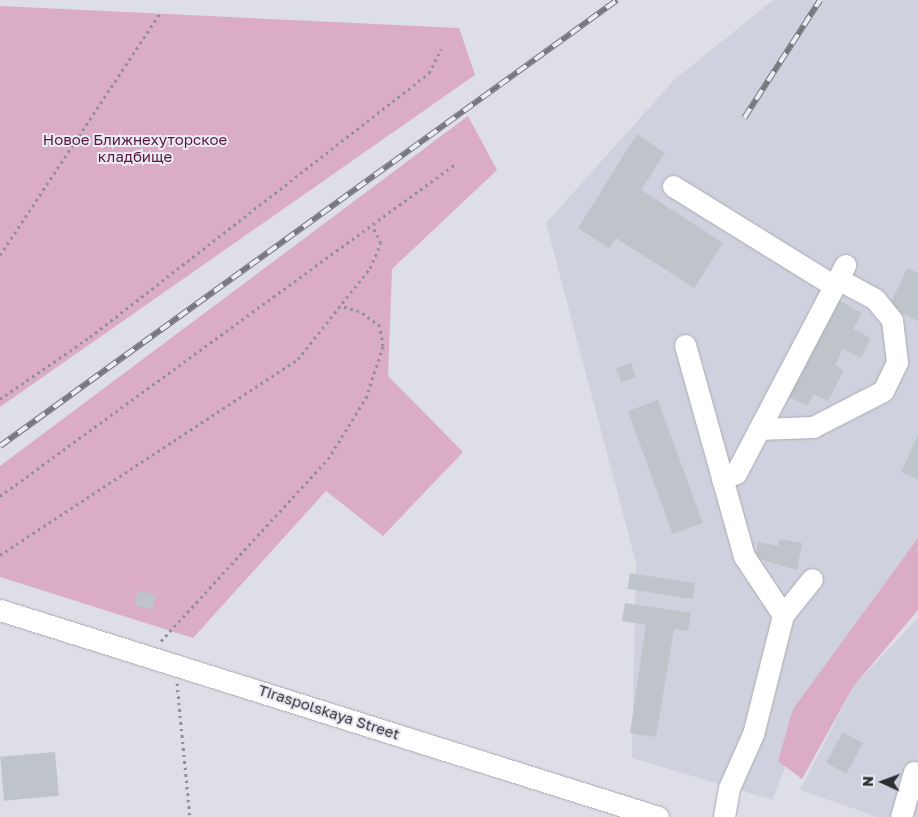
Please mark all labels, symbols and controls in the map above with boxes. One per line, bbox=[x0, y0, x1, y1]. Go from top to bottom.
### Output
park label: Новое Ближнехуторское кладбище bbox=[43, 130, 227, 165]
street label: Tiraspolskaya Street bbox=[256, 681, 402, 743]
north arrow bbox=[858, 757, 908, 807]
text: N bbox=[859, 776, 876, 787]

